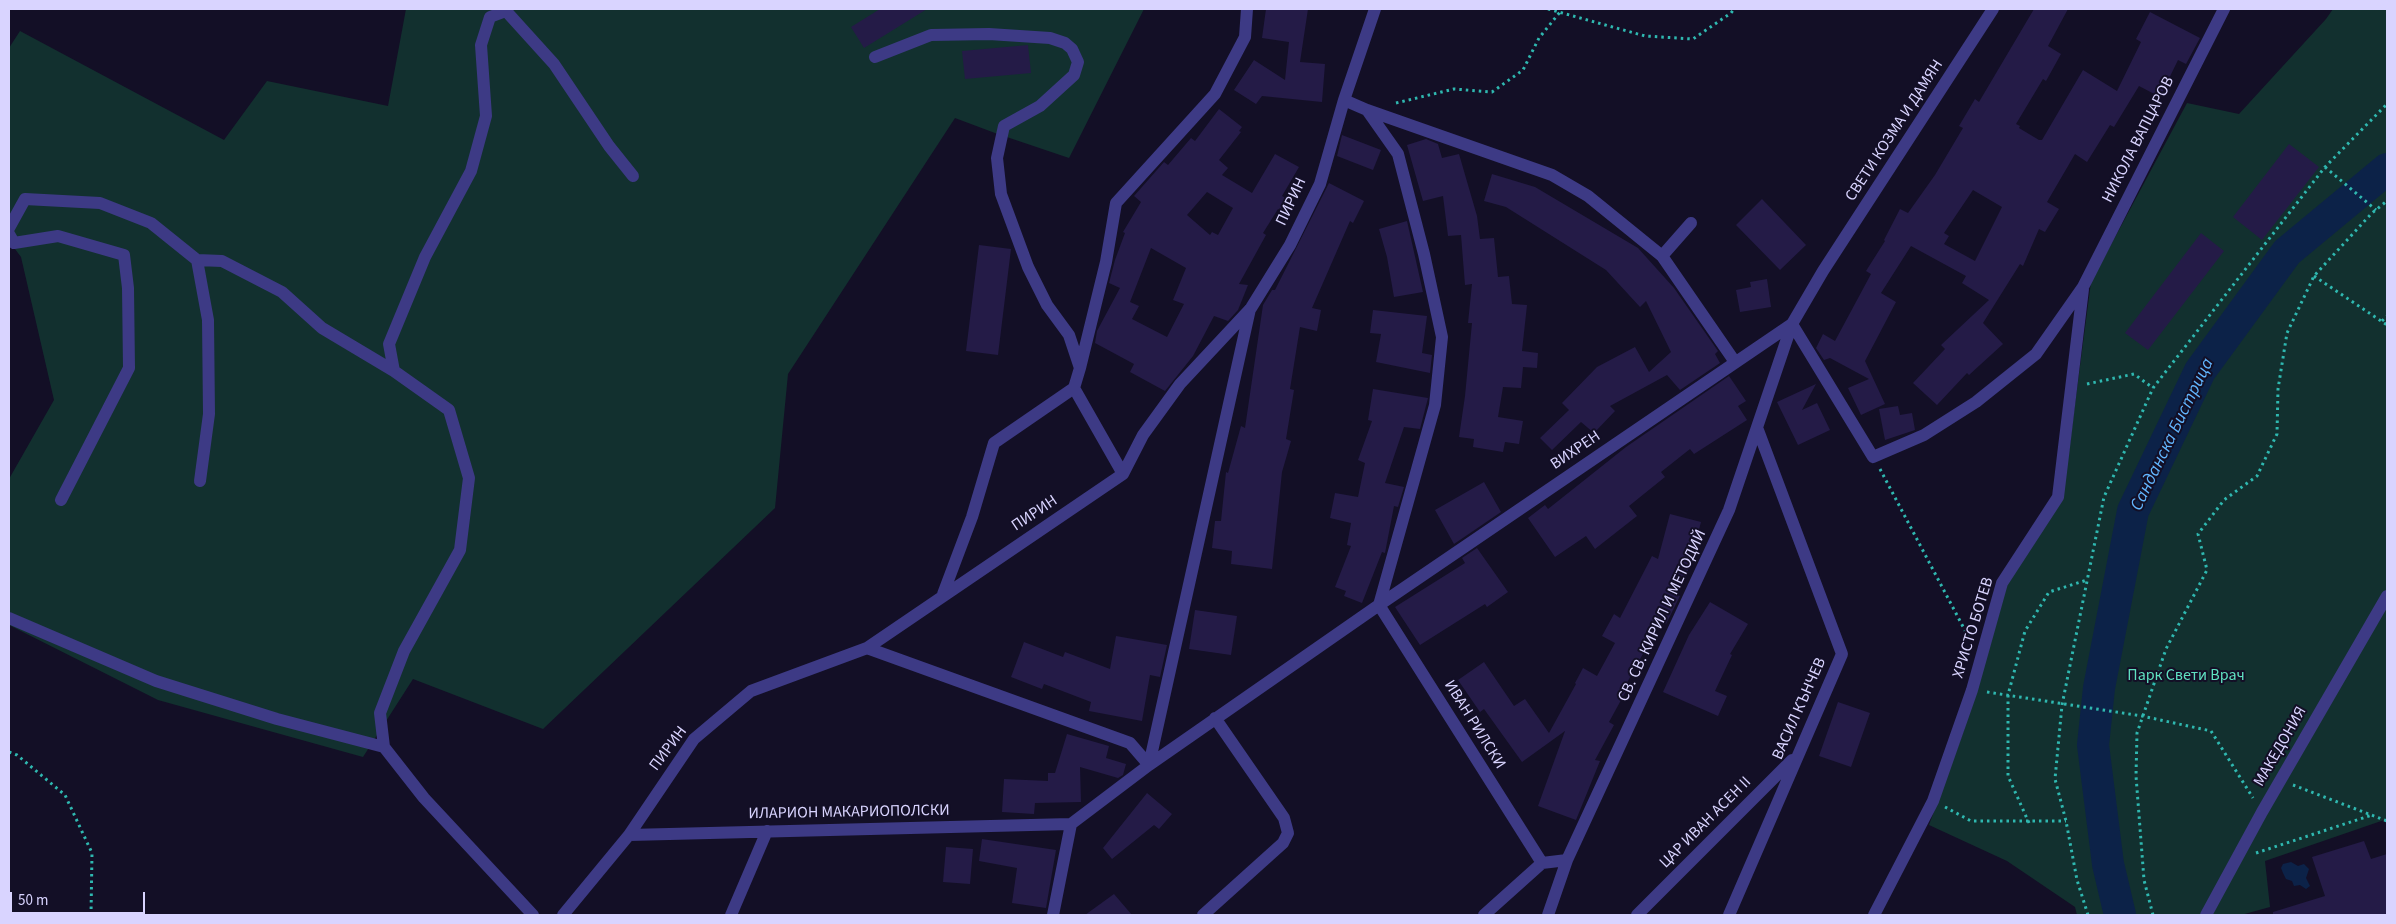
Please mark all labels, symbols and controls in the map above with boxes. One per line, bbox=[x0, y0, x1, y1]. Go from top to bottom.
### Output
street label: СВЕТИ КОЗМА И ДАМЯН bbox=[1842, 57, 1948, 205]
street label: НИКОЛА ВАПЦАРОВ bbox=[2099, 74, 2179, 206]
street label: ПИРИН bbox=[1273, 175, 1311, 229]
water label: Санданска Бистрица bbox=[2127, 355, 2219, 515]
street label: ВИХРЕН bbox=[1547, 427, 1605, 475]
street label: ПИРИН bbox=[1009, 492, 1061, 536]
street label: СВ. СВ. КИРИЛ И МЕТОДИЙ bbox=[1615, 527, 1711, 705]
street label: ХРИСТО БОТЕВ bbox=[1950, 575, 1998, 681]
street label: ВАСИЛ КЪНЧЕВ bbox=[1769, 655, 1831, 763]
park label: Парк Свети Врач bbox=[2127, 666, 2245, 686]
street label: ИВАН РИЛСКИ bbox=[1439, 677, 1509, 773]
street label: МАКЕДОНИЯ bbox=[2250, 704, 2312, 790]
street label: ПИРИН bbox=[646, 723, 692, 775]
street label: ЦАР ИВАН АСЕН II bbox=[1656, 773, 1756, 873]
street label: ИЛАРИОН МАКАРИОПОЛСКИ bbox=[748, 802, 950, 824]
scale bar bbox=[12, 882, 148, 914]
text: 50 m bbox=[18, 890, 48, 911]

